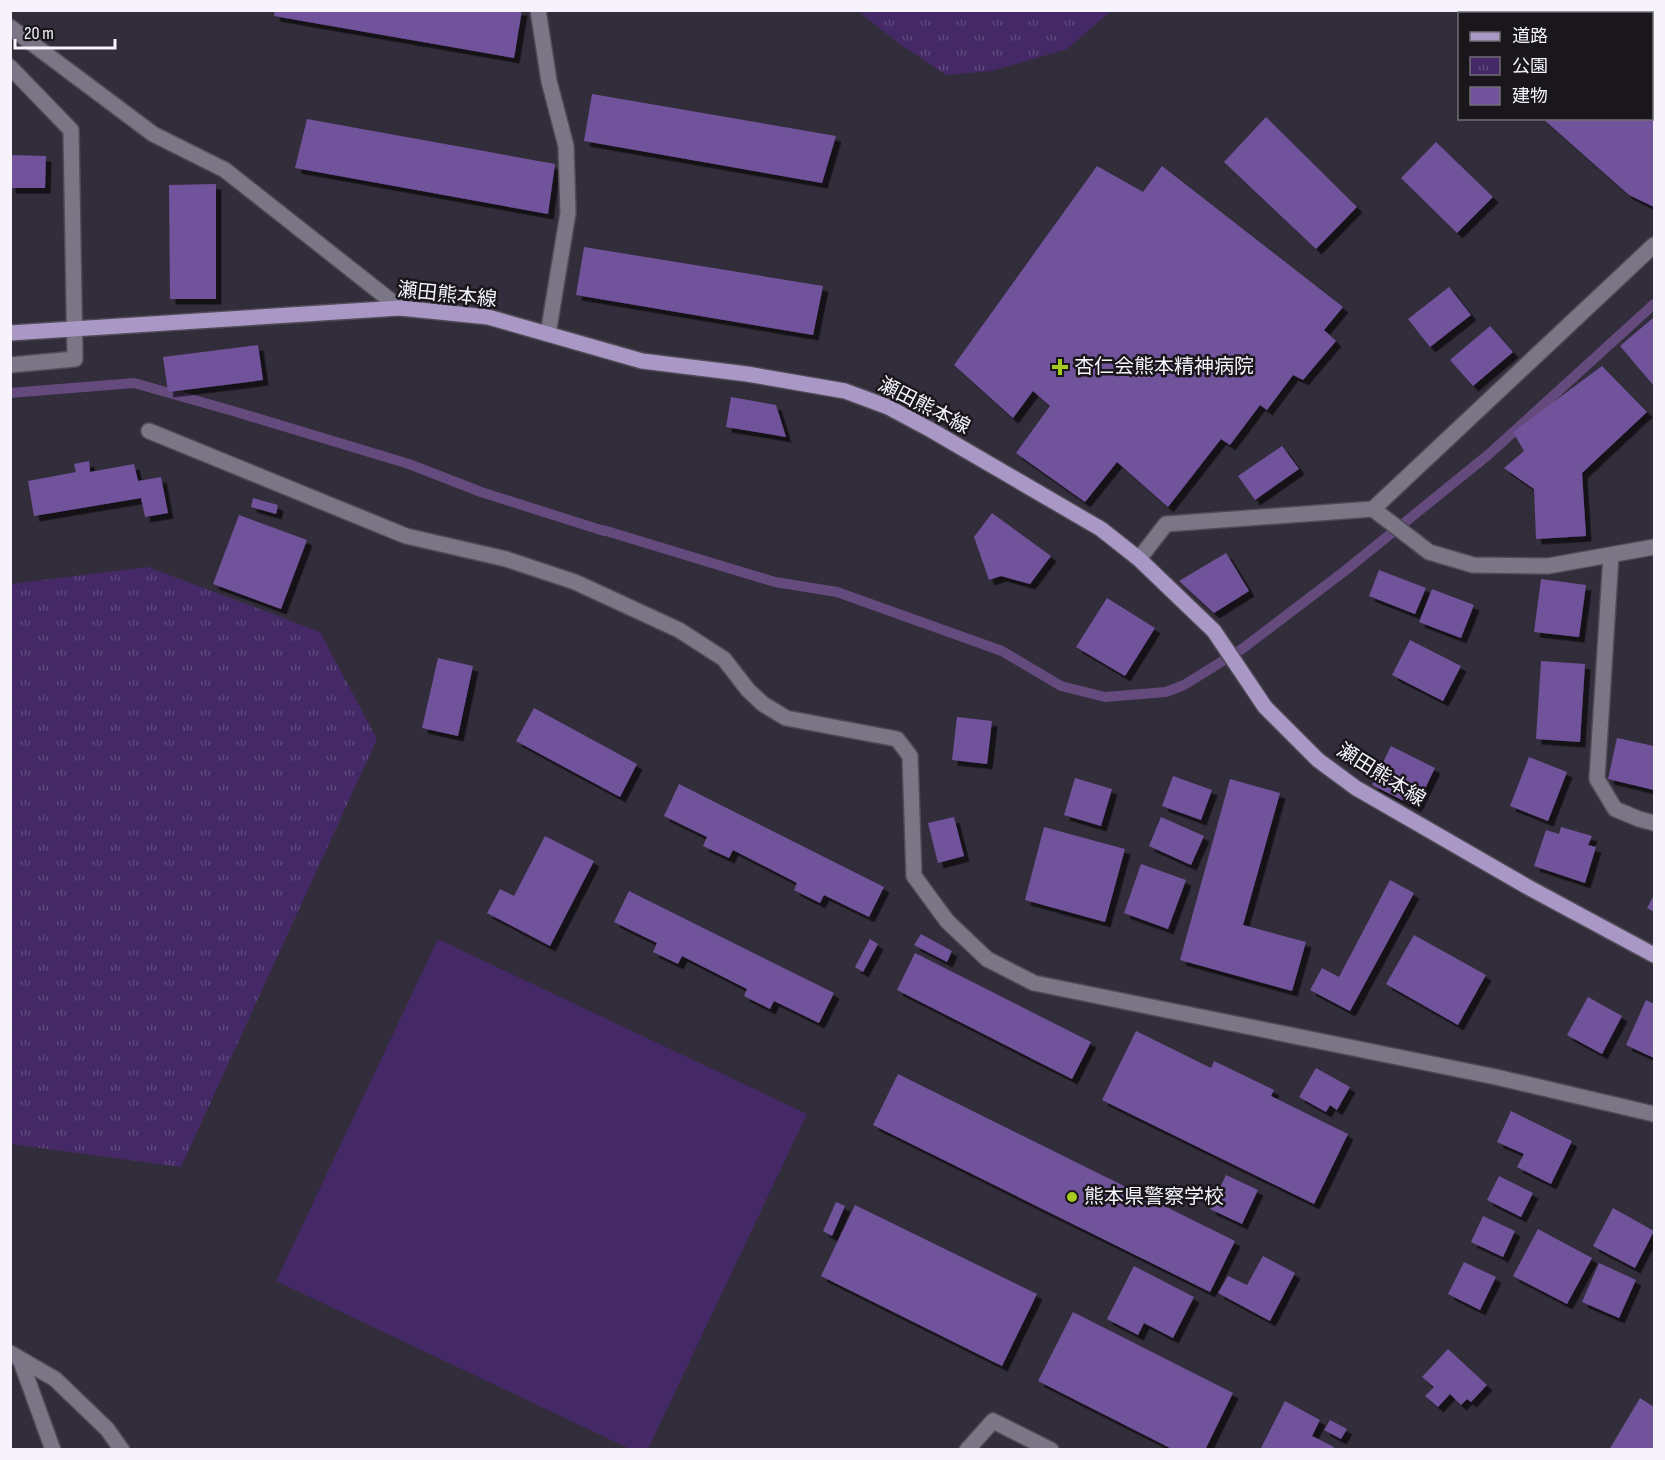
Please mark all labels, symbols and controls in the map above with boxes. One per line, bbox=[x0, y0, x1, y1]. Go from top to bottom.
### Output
scale bar bbox=[15, 12, 116, 50]
legend bbox=[1458, 12, 1653, 120]
text: 20 m bbox=[24, 23, 54, 44]
text: 道路 bbox=[1512, 26, 1548, 47]
text: 公園 bbox=[1512, 56, 1548, 77]
text: 建物 bbox=[1512, 86, 1548, 107]
street label: 瀬田熊本線 bbox=[396, 278, 498, 312]
place label: 杏仁会熊本精神病院 bbox=[1074, 355, 1254, 379]
marker: 杏仁会熊本精神病院 bbox=[1051, 358, 1069, 376]
street label: 瀬田熊本線 bbox=[874, 373, 974, 439]
street label: 瀬田熊本線 bbox=[1332, 738, 1430, 812]
place label: 熊本県警察学校 bbox=[1084, 1185, 1224, 1209]
marker: 熊本県警察学校 bbox=[1065, 1190, 1079, 1204]

